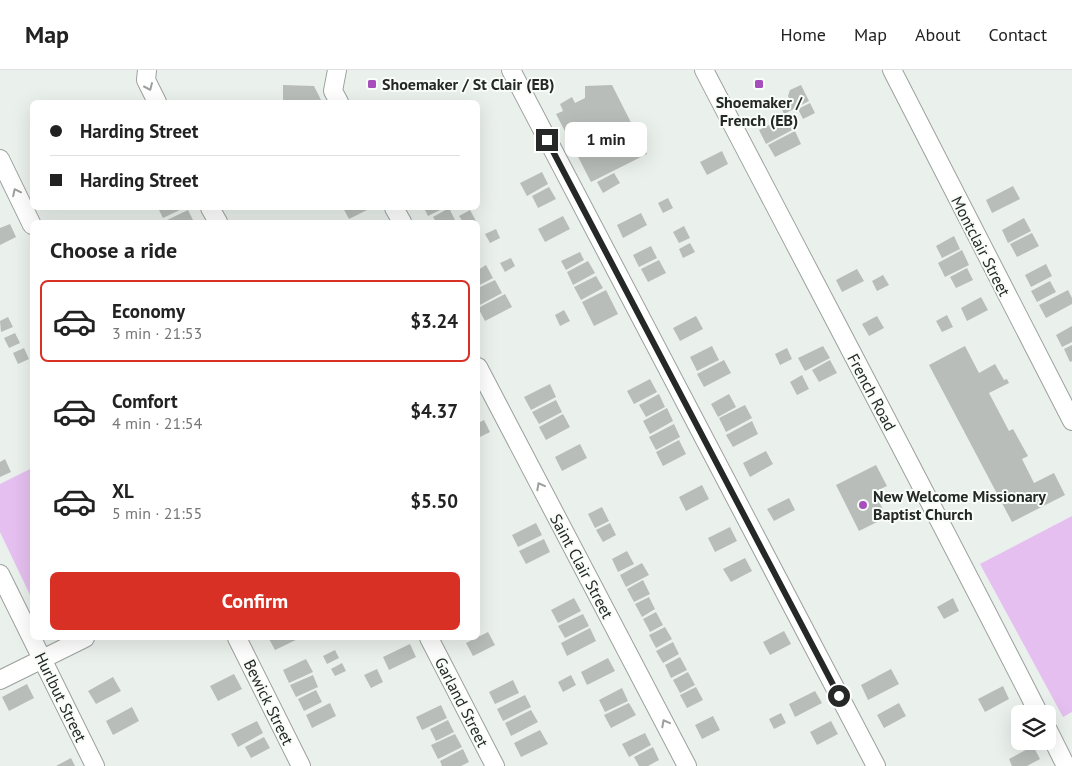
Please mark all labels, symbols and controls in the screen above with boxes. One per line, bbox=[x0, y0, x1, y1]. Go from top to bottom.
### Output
text: Map bbox=[25, 19, 69, 50]
text: Home bbox=[780, 23, 826, 46]
text: Map bbox=[854, 23, 887, 46]
text: About bbox=[915, 23, 961, 46]
text: Contact bbox=[989, 23, 1047, 46]
place label: Shoemaker / St Clair (EB) bbox=[382, 74, 555, 94]
marker: Shoemaker / St Clair (EB) bbox=[366, 78, 378, 90]
marker: Shoemaker / French (EB) bbox=[753, 78, 765, 90]
one-way arrow bbox=[143, 82, 154, 91]
place label: Shoemaker / French (EB) bbox=[716, 92, 803, 130]
text: Harding Street bbox=[80, 119, 198, 143]
callout: 1 min bbox=[564, 122, 647, 158]
route end bbox=[536, 129, 558, 151]
text: 1 min bbox=[586, 129, 626, 149]
text: Harding Street bbox=[80, 168, 198, 192]
one-way arrow bbox=[12, 188, 22, 197]
street label: Montclair Street bbox=[947, 192, 1015, 300]
text: Choose a ride bbox=[50, 236, 177, 264]
icon: car bbox=[52, 299, 97, 344]
text: Economy bbox=[112, 299, 185, 323]
text: $3.24 bbox=[410, 309, 458, 333]
text: 3 min · 21:53 bbox=[112, 323, 202, 343]
street label: French Road bbox=[843, 350, 901, 434]
icon: car bbox=[52, 389, 97, 434]
text: Comfort bbox=[112, 389, 178, 413]
text: $4.37 bbox=[410, 399, 458, 423]
text: 4 min · 21:54 bbox=[112, 413, 202, 433]
icon: car bbox=[52, 479, 97, 524]
text: XL bbox=[112, 479, 134, 503]
one-way arrow bbox=[536, 482, 546, 491]
place label: New Welcome Missionary Baptist Church bbox=[873, 486, 1046, 524]
text: $5.50 bbox=[410, 489, 458, 513]
marker: New Welcome Missionary Baptist Church bbox=[857, 499, 869, 511]
text: 5 min · 21:55 bbox=[112, 503, 202, 523]
street label: Saint Clair Street bbox=[546, 510, 618, 622]
button: Confirm bbox=[50, 572, 460, 630]
street label: Hurlbut Street bbox=[31, 649, 92, 746]
street label: Garland Street bbox=[431, 654, 493, 751]
street label: Bewick Street bbox=[240, 656, 299, 749]
route start bbox=[828, 685, 850, 707]
map controls bbox=[1011, 705, 1056, 750]
button: layers bbox=[1011, 705, 1056, 750]
one-way arrow bbox=[661, 719, 671, 728]

